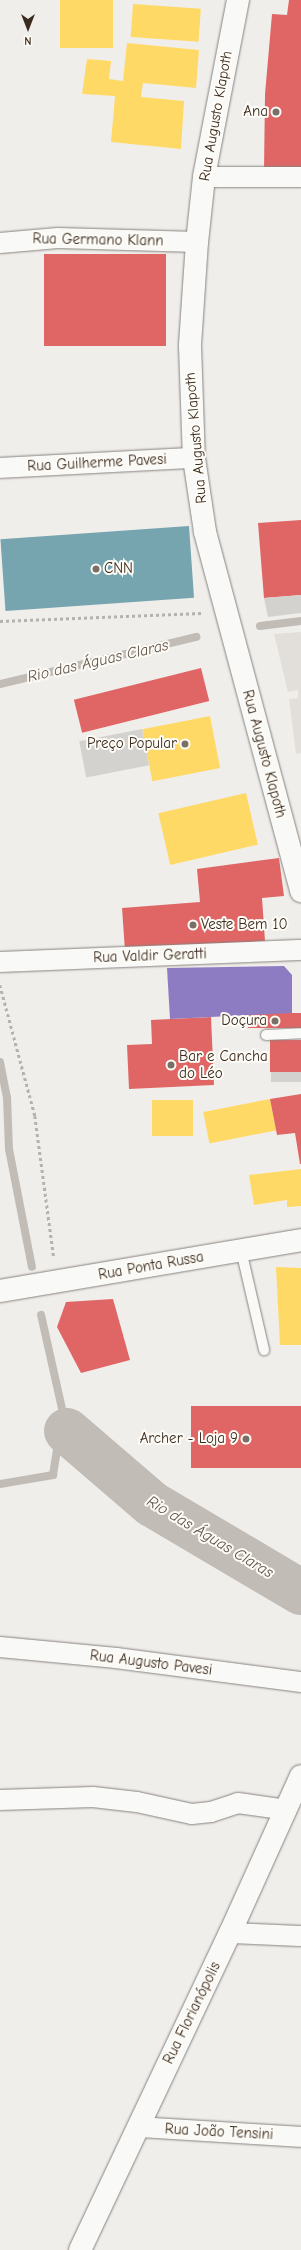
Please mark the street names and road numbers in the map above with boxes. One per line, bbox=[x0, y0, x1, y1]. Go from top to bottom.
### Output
street label: Rua Augusto Klapoth bbox=[196, 49, 236, 183]
street label: Rua Germano Klann bbox=[32, 230, 164, 250]
street label: Rua Augusto Klapoth bbox=[181, 372, 211, 504]
street label: Rua Guilherme Pavesi bbox=[27, 450, 167, 476]
street label: Rua Augusto Klapoth bbox=[238, 688, 290, 820]
street label: Rua Valdir Geratti bbox=[93, 945, 207, 967]
street label: Rua Ponta Russa bbox=[97, 1248, 205, 1284]
street label: Rua Augusto Pavesi bbox=[89, 1647, 213, 1679]
street label: Rua Florianópolis bbox=[159, 1959, 225, 2067]
street label: Rua João Tensini bbox=[164, 2120, 274, 2144]

